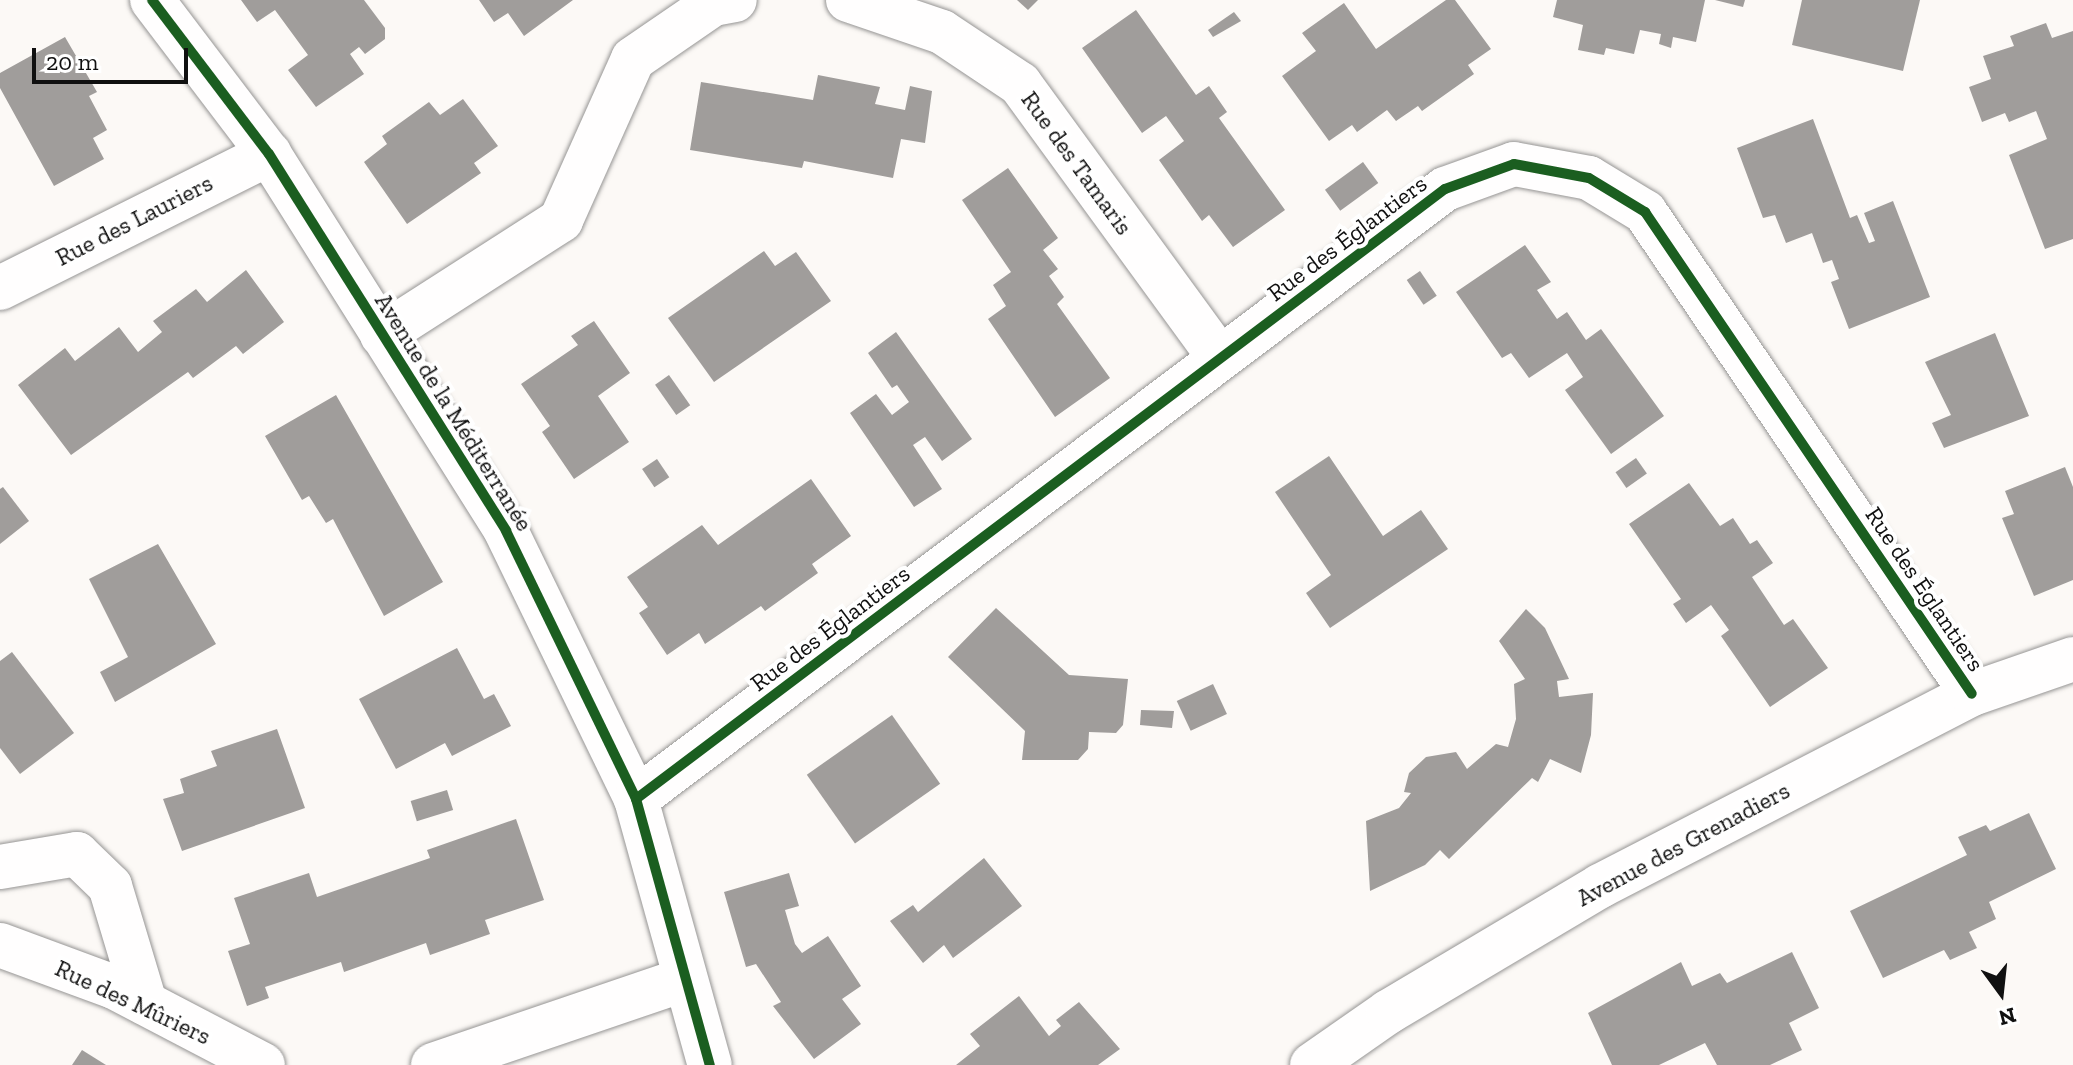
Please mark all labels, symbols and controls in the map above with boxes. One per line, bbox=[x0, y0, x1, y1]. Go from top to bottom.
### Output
scale bar bbox=[36, 32, 192, 82]
text: 20 m bbox=[46, 47, 98, 76]
street label: Rue des Tamaris bbox=[1015, 85, 1139, 241]
street label: Rue des Lauriers bbox=[51, 168, 217, 272]
street label: Rue des Églantiers bbox=[1262, 169, 1432, 307]
street label: Avenue de la Méditerranée bbox=[369, 288, 539, 536]
street label: Rue des Églantiers bbox=[1859, 501, 1991, 677]
street label: Rue des Églantiers bbox=[745, 559, 915, 697]
street label: Avenue des Grenadiers bbox=[1572, 776, 1794, 912]
street label: Rue des Mûriers bbox=[51, 953, 215, 1051]
north arrow bbox=[1961, 953, 2041, 1033]
text: N bbox=[1996, 1001, 2019, 1032]

